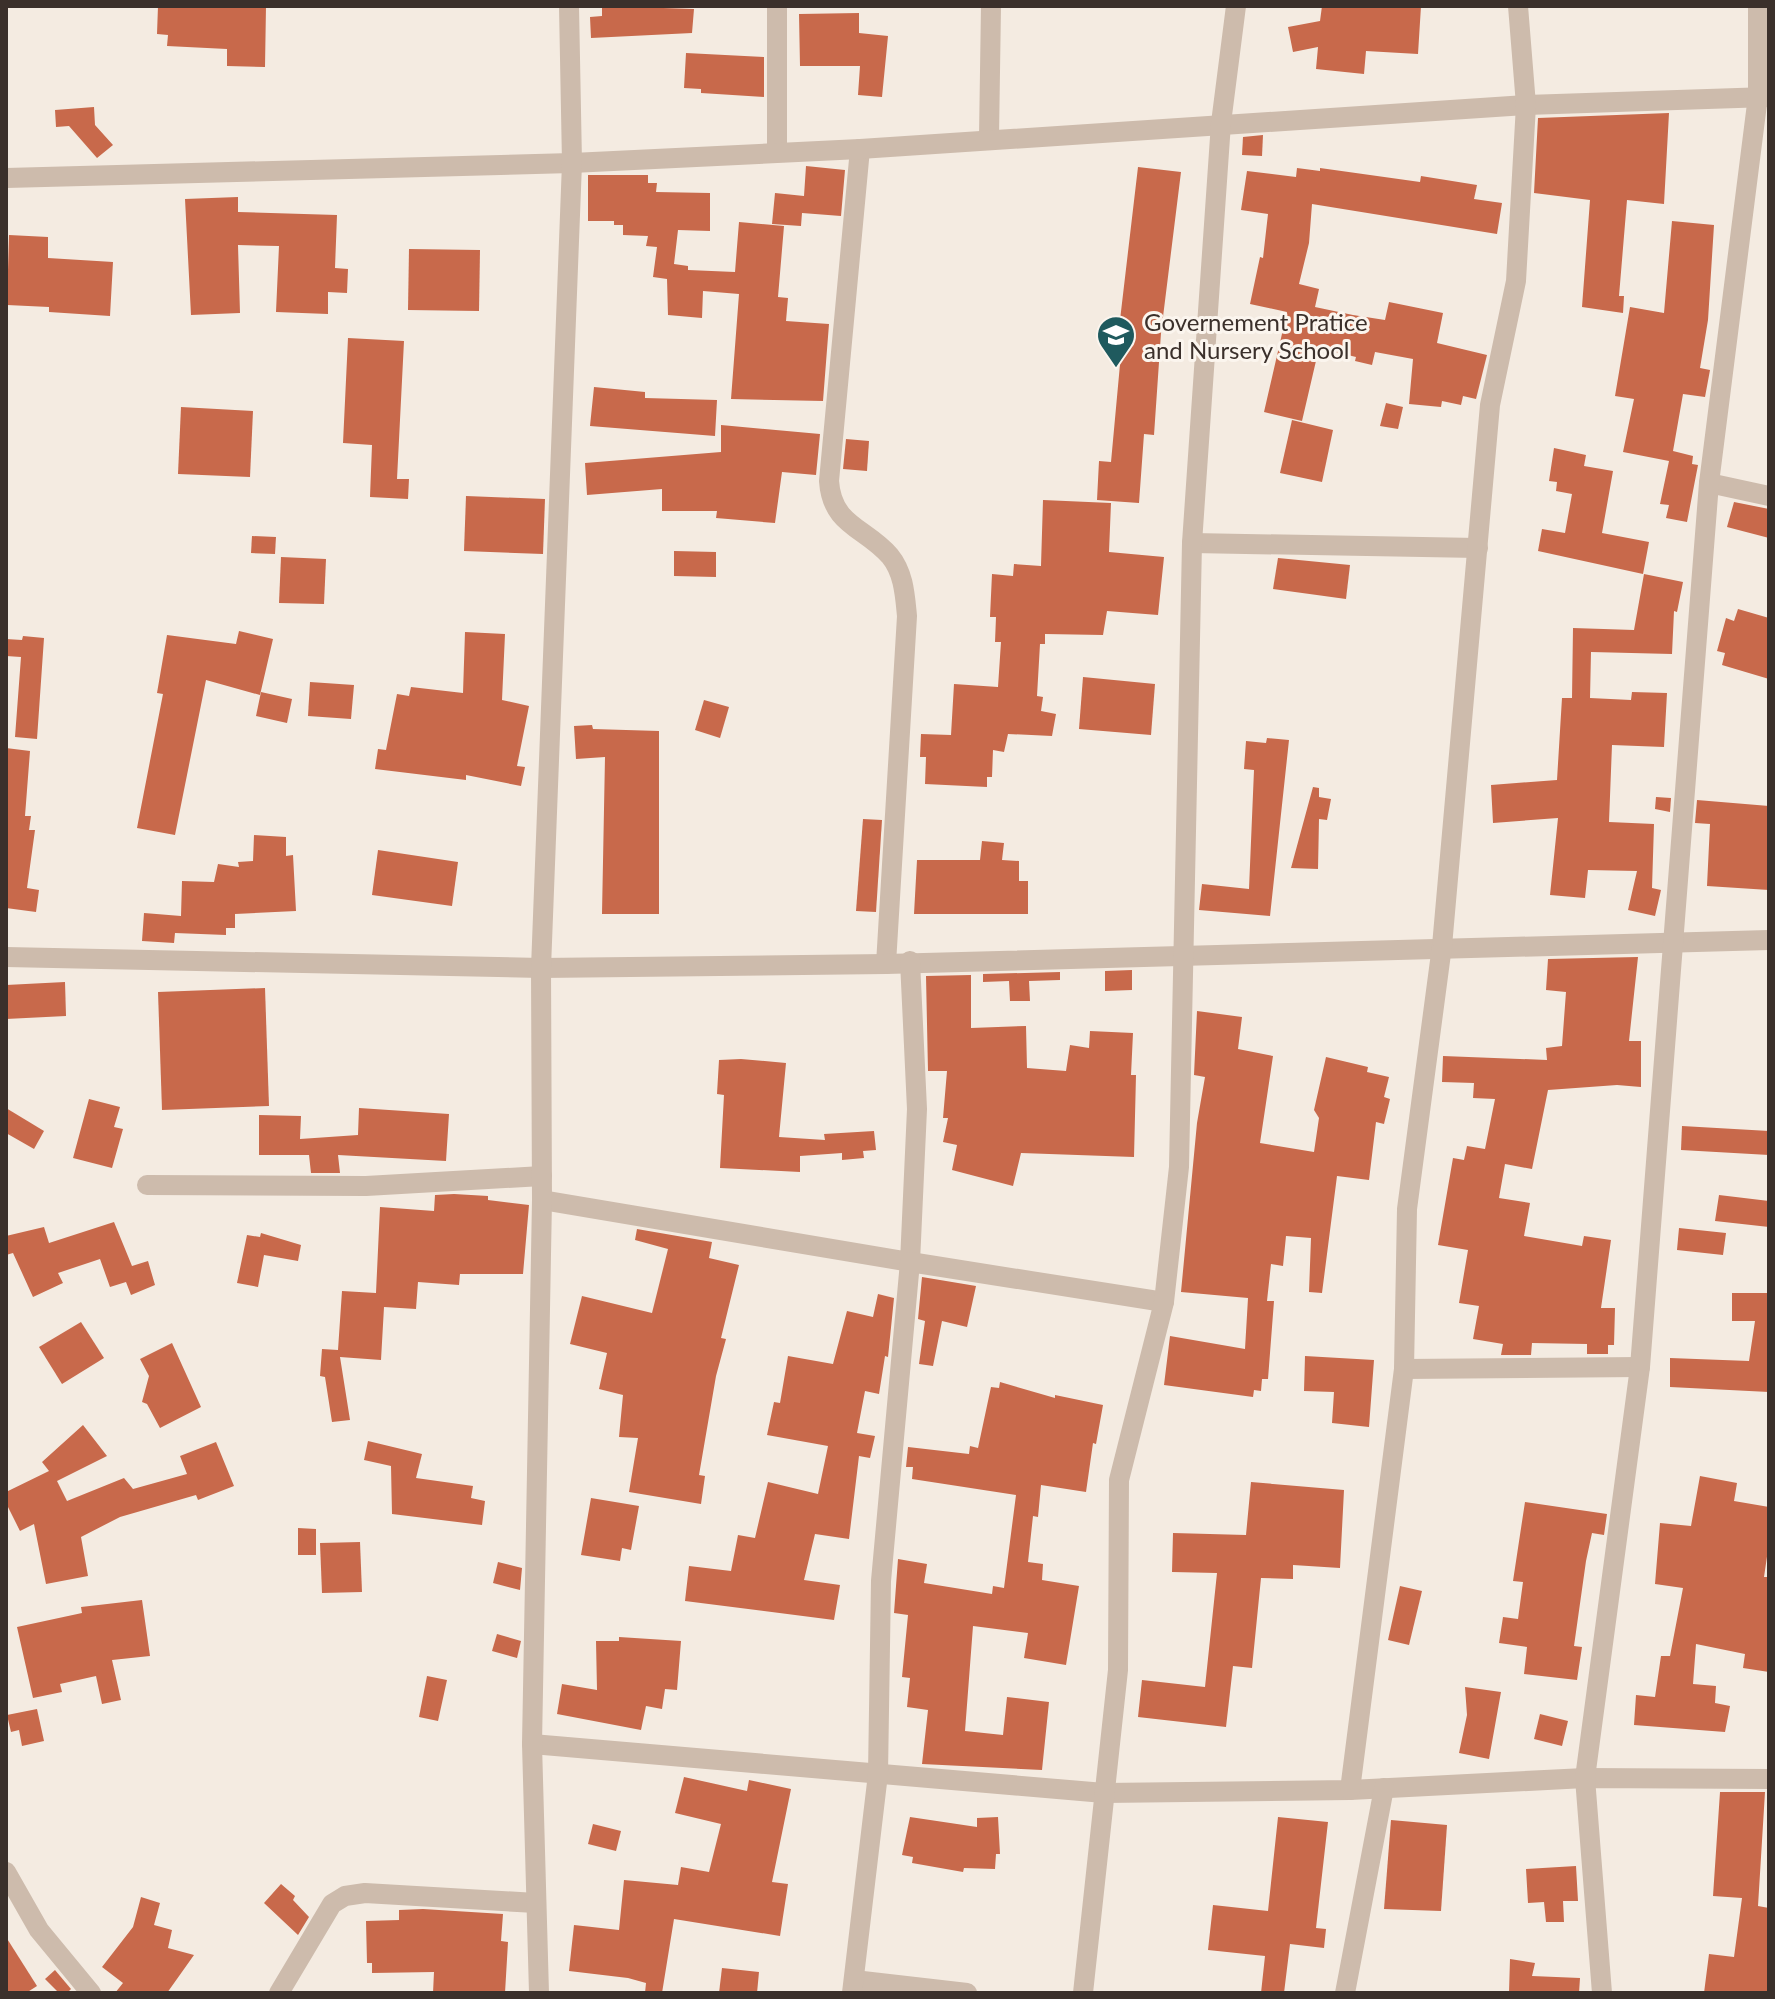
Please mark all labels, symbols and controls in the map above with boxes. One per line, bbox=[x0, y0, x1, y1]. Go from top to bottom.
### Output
place label: Governement Pratice and Nursery School bbox=[1144, 307, 1368, 364]
school or university icon: Governement Pratice and Nursery School bbox=[1095, 314, 1137, 369]

